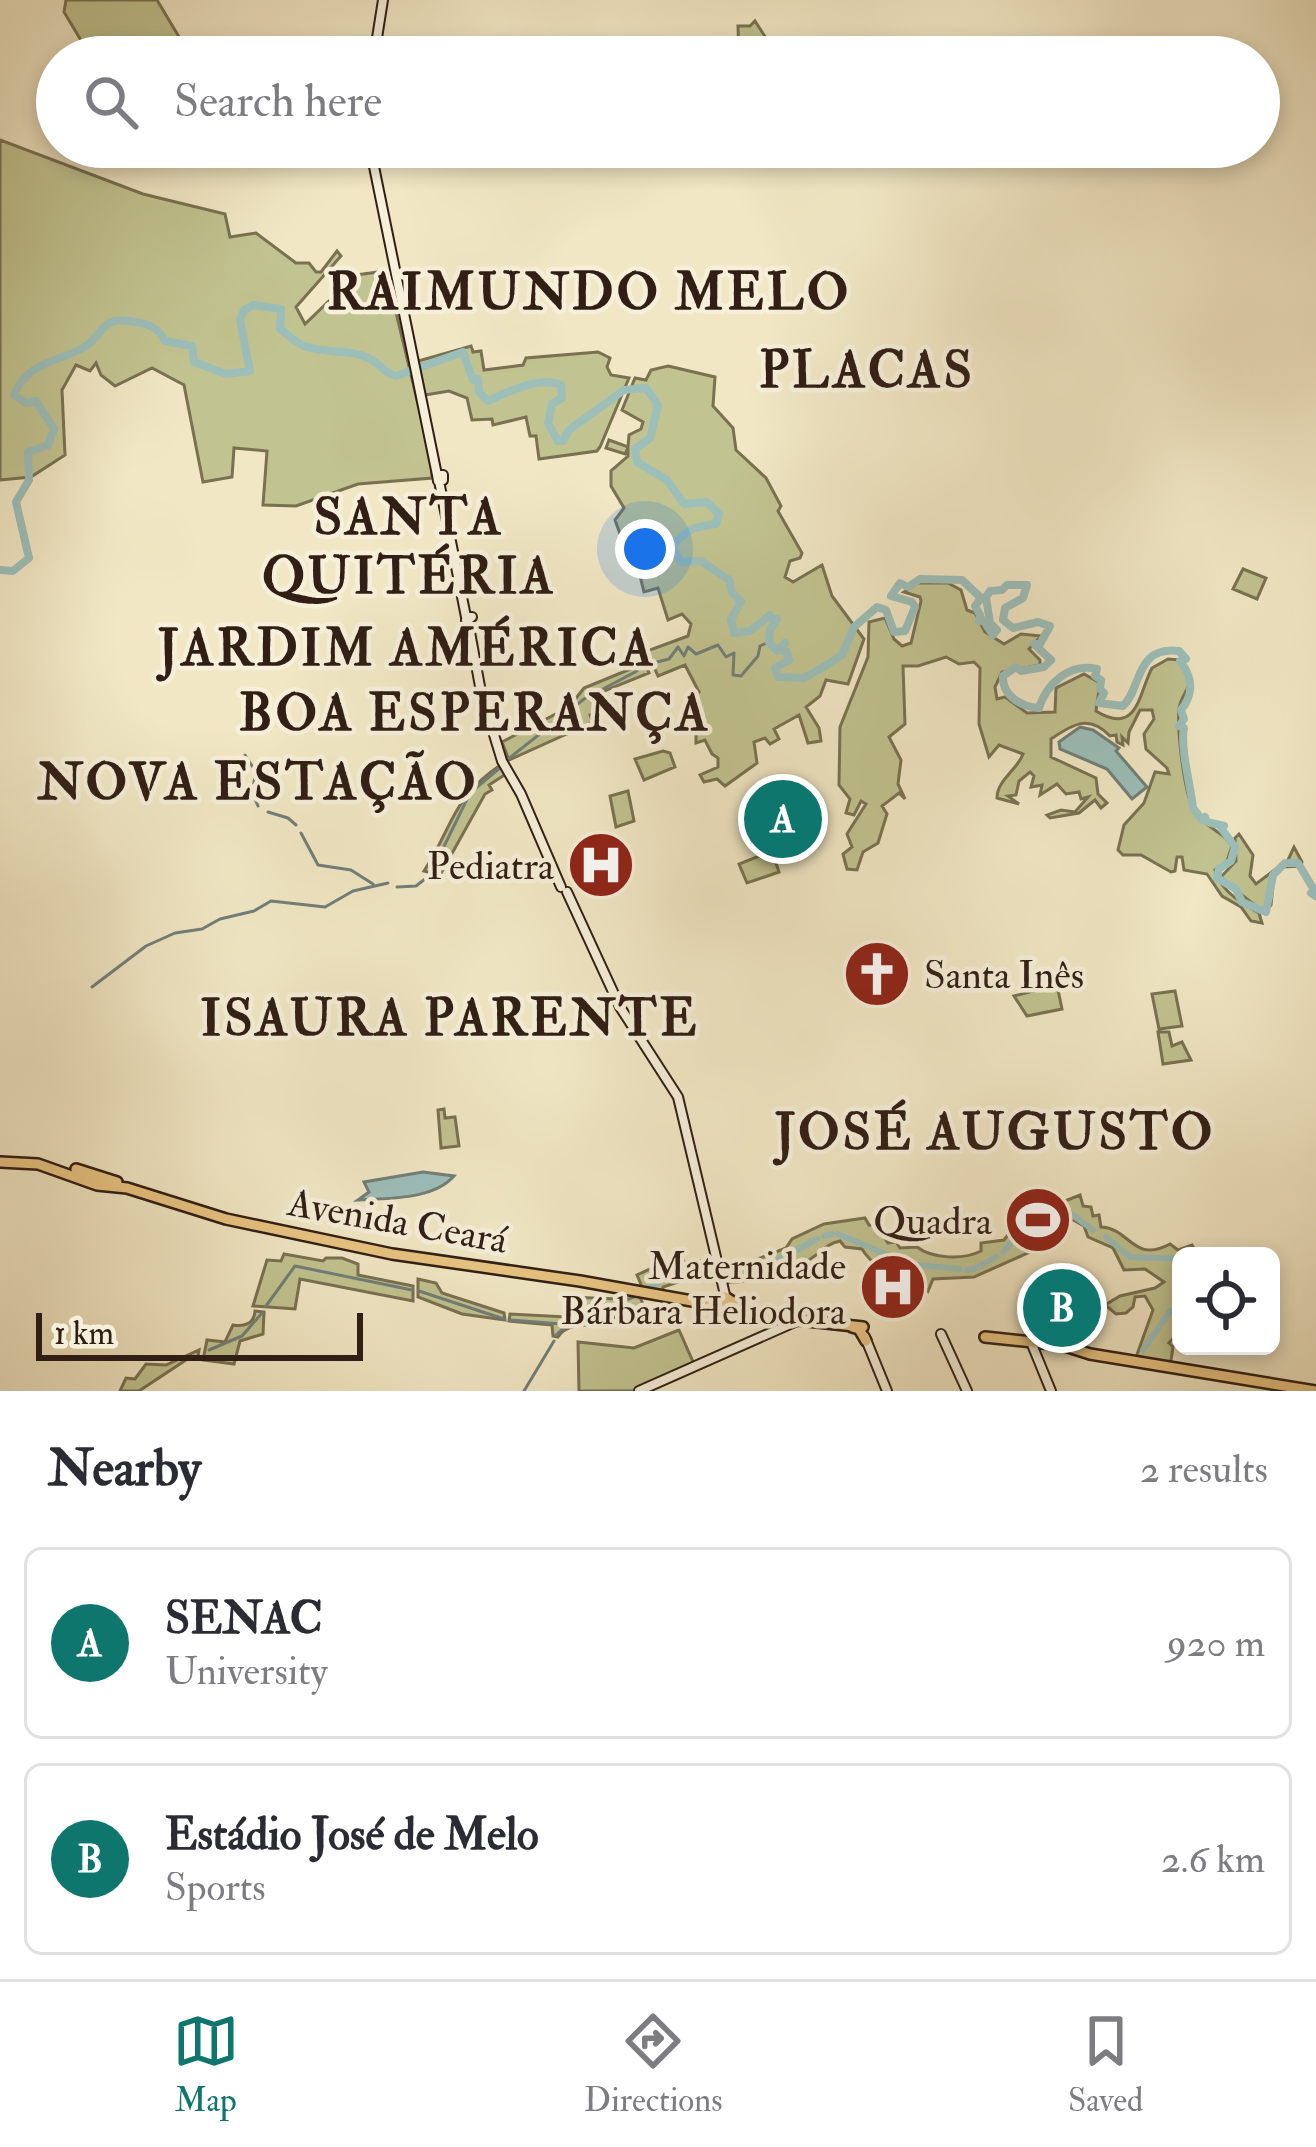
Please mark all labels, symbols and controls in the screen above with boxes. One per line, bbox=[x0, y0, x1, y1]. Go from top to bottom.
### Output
search box bbox=[36, 36, 1280, 168]
icon: search bbox=[78, 69, 144, 135]
text: Search here bbox=[174, 74, 382, 130]
district label: RAIMUNDO MELO bbox=[327, 261, 851, 325]
district label: PLACAS bbox=[759, 339, 975, 403]
district label: SANTA QUITÉRIA bbox=[262, 486, 556, 609]
your location bbox=[615, 519, 675, 579]
district label: JARDIM AMÉRICA bbox=[156, 615, 656, 682]
district label: BOA ESPERANÇA bbox=[239, 682, 711, 746]
district label: NOVA ESTAÇÃO bbox=[36, 749, 479, 815]
pin: A bbox=[744, 774, 822, 864]
hospital icon: Pediatra bbox=[566, 830, 636, 900]
place label: Pediatra bbox=[427, 842, 555, 891]
church icon: Santa Inês bbox=[842, 939, 912, 1009]
place label: Santa Inês bbox=[924, 951, 1084, 1000]
district label: ISAURA PARENTE bbox=[201, 987, 699, 1051]
district label: JOSÉ AUGUSTO bbox=[773, 1099, 1215, 1166]
street label: Avenida Ceará bbox=[283, 1178, 512, 1265]
sports icon: Quadra bbox=[1003, 1185, 1073, 1255]
place label: Quadra bbox=[873, 1197, 993, 1246]
place label: Maternidade Bárbara Heliodora bbox=[561, 1242, 847, 1336]
map controls bbox=[1172, 1247, 1280, 1355]
button: locate bbox=[1172, 1247, 1280, 1355]
hospital icon: Maternidade Bárbara Heliodora bbox=[858, 1252, 928, 1322]
pin: B bbox=[1023, 1263, 1101, 1353]
scale bar bbox=[36, 1307, 363, 1360]
text: 1 km bbox=[54, 1313, 114, 1354]
text: Nearby bbox=[48, 1437, 201, 1501]
text: 2 results bbox=[1140, 1445, 1268, 1494]
text: SENAC bbox=[165, 1591, 323, 1647]
text: A bbox=[78, 1619, 102, 1668]
text: 920 m bbox=[1167, 1619, 1265, 1668]
text: University bbox=[165, 1647, 328, 1696]
text: Estádio José de Melo bbox=[165, 1807, 539, 1863]
text: B bbox=[77, 1835, 103, 1884]
text: 2.6 km bbox=[1161, 1835, 1265, 1884]
text: Sports bbox=[165, 1863, 266, 1912]
tab: Map bbox=[173, 2008, 239, 2121]
tab: Directions bbox=[584, 2008, 723, 2121]
tab: Saved bbox=[1068, 2008, 1143, 2121]

